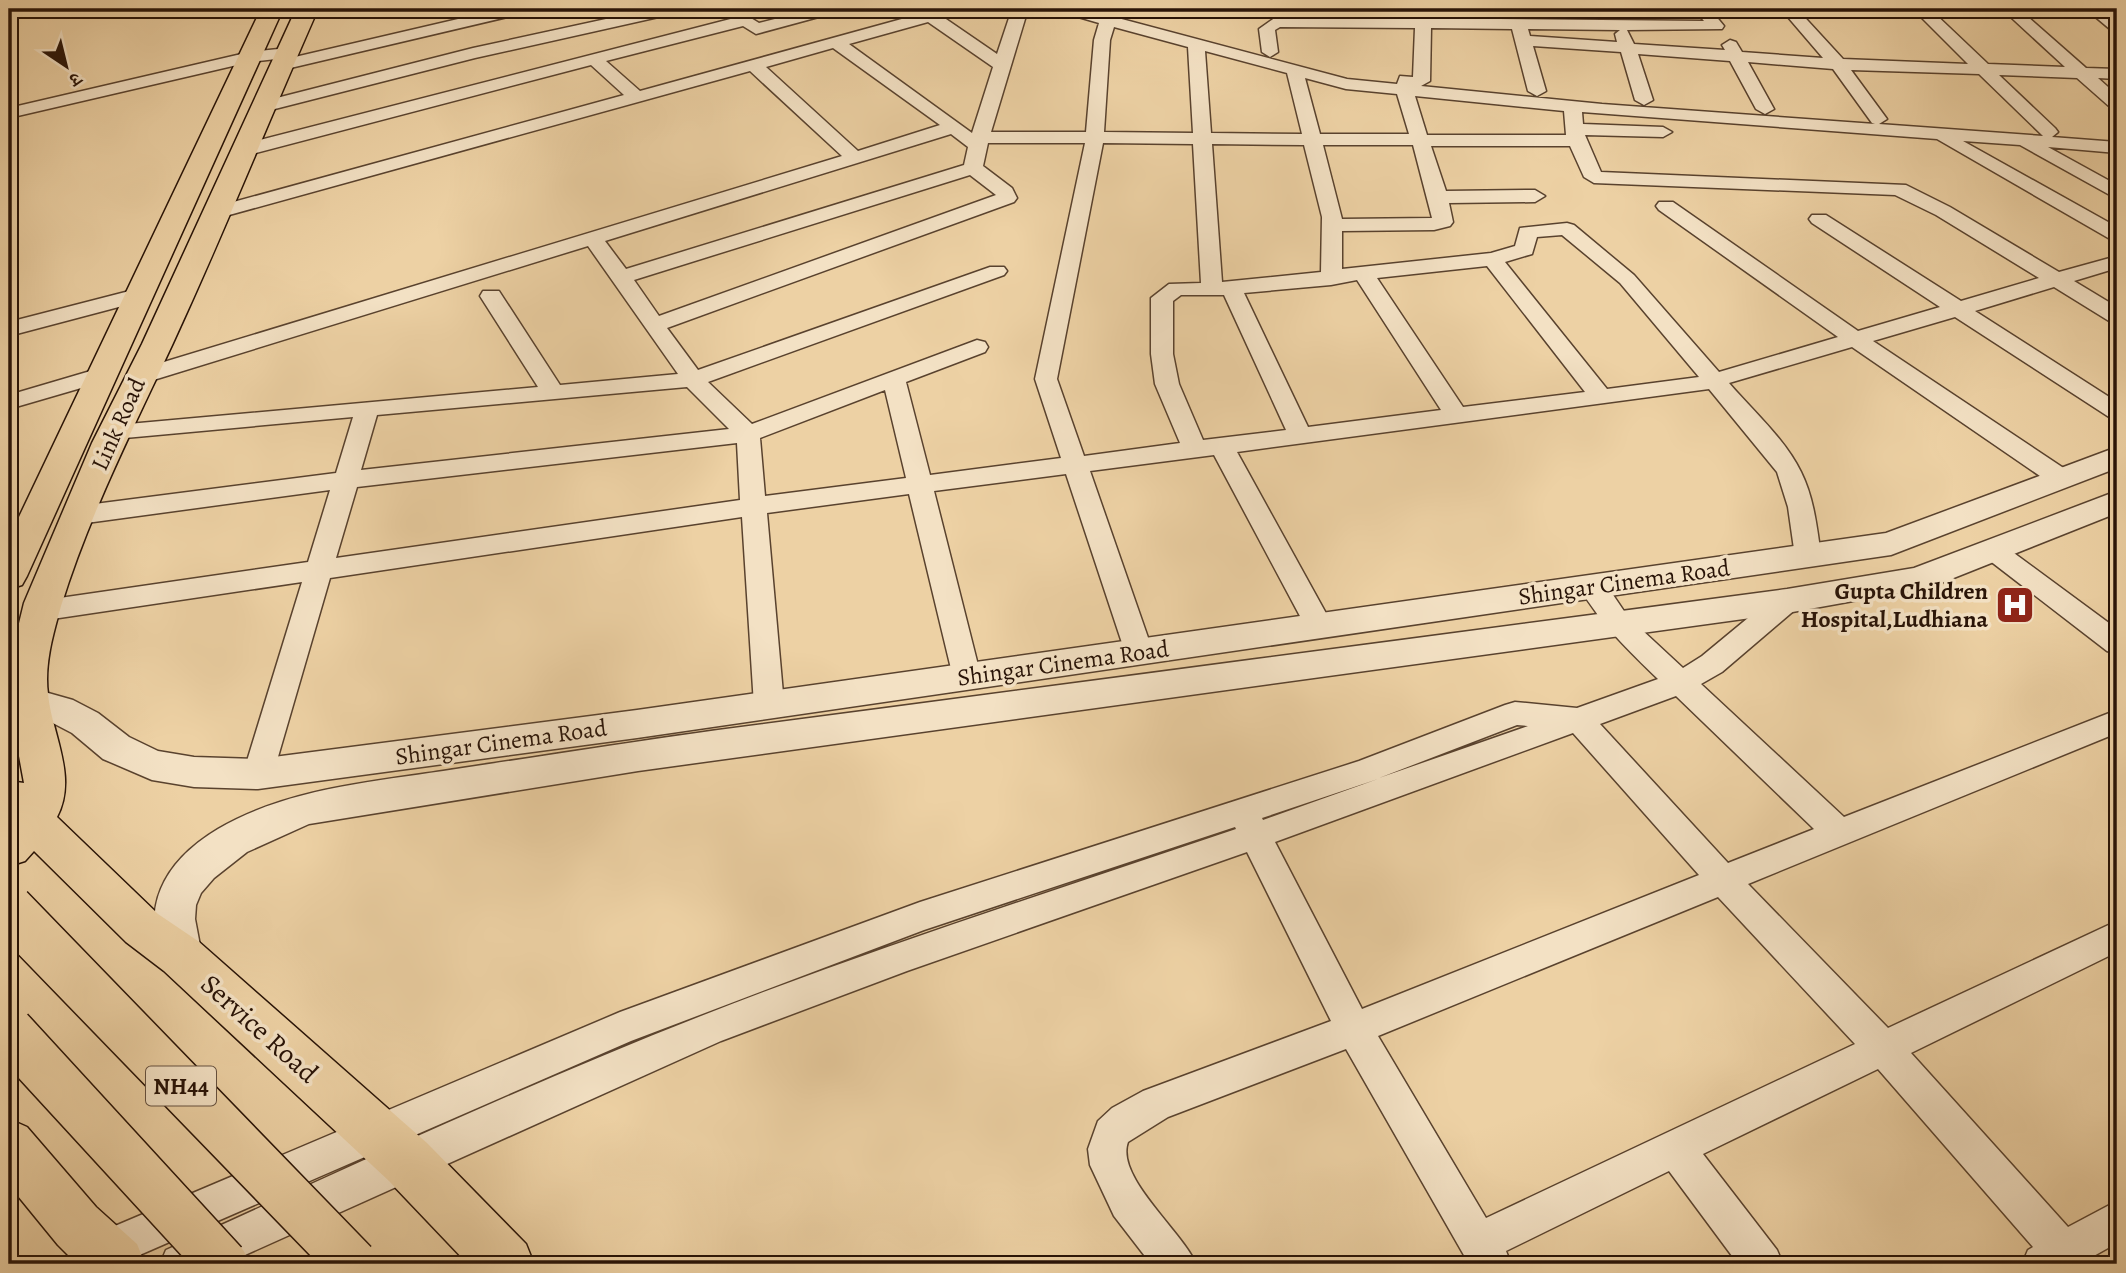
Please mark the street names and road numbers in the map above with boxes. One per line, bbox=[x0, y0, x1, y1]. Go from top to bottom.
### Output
street label: Link Road bbox=[83, 372, 153, 476]
street label: Shingar Cinema Road bbox=[1516, 551, 1732, 613]
street label: Shingar Cinema Road bbox=[955, 632, 1171, 694]
street label: Shingar Cinema Road bbox=[393, 711, 609, 773]
street label: Service Road bbox=[192, 966, 327, 1092]
road number: NH44 bbox=[146, 1066, 216, 1106]

